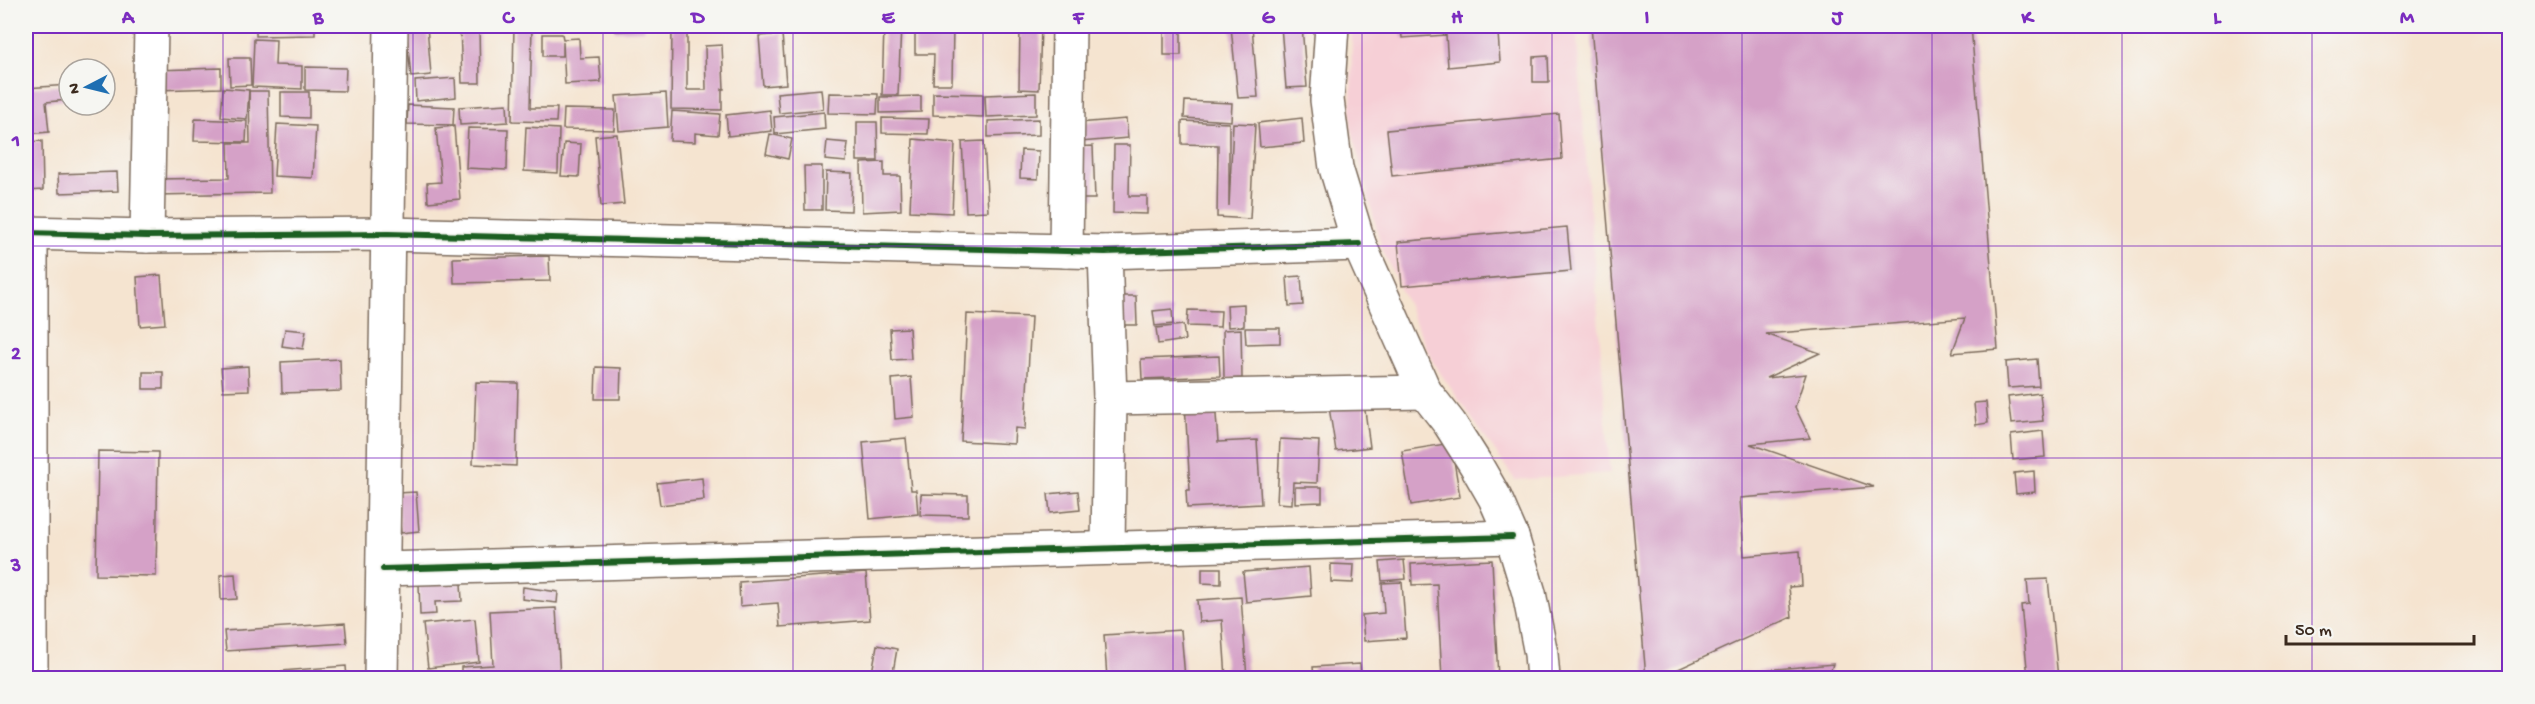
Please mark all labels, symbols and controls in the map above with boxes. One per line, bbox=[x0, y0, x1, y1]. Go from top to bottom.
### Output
text: A bbox=[121, 8, 136, 31]
text: B bbox=[312, 8, 324, 31]
text: C bbox=[502, 8, 516, 31]
text: D bbox=[689, 8, 705, 31]
text: E bbox=[882, 8, 896, 31]
text: F bbox=[1072, 8, 1085, 31]
text: G bbox=[1262, 8, 1276, 31]
text: H bbox=[1451, 8, 1463, 31]
text: I bbox=[1645, 8, 1650, 31]
text: J bbox=[1831, 8, 1844, 31]
text: K bbox=[2020, 8, 2035, 31]
text: L bbox=[2213, 8, 2222, 31]
text: M bbox=[2400, 8, 2415, 31]
north arrow bbox=[57, 57, 117, 117]
text: N bbox=[65, 82, 86, 95]
text: 1 bbox=[11, 131, 20, 154]
text: 2 bbox=[11, 344, 21, 367]
text: 3 bbox=[10, 556, 21, 579]
scale bar bbox=[2286, 608, 2474, 646]
text: 50 m bbox=[2295, 621, 2332, 642]

